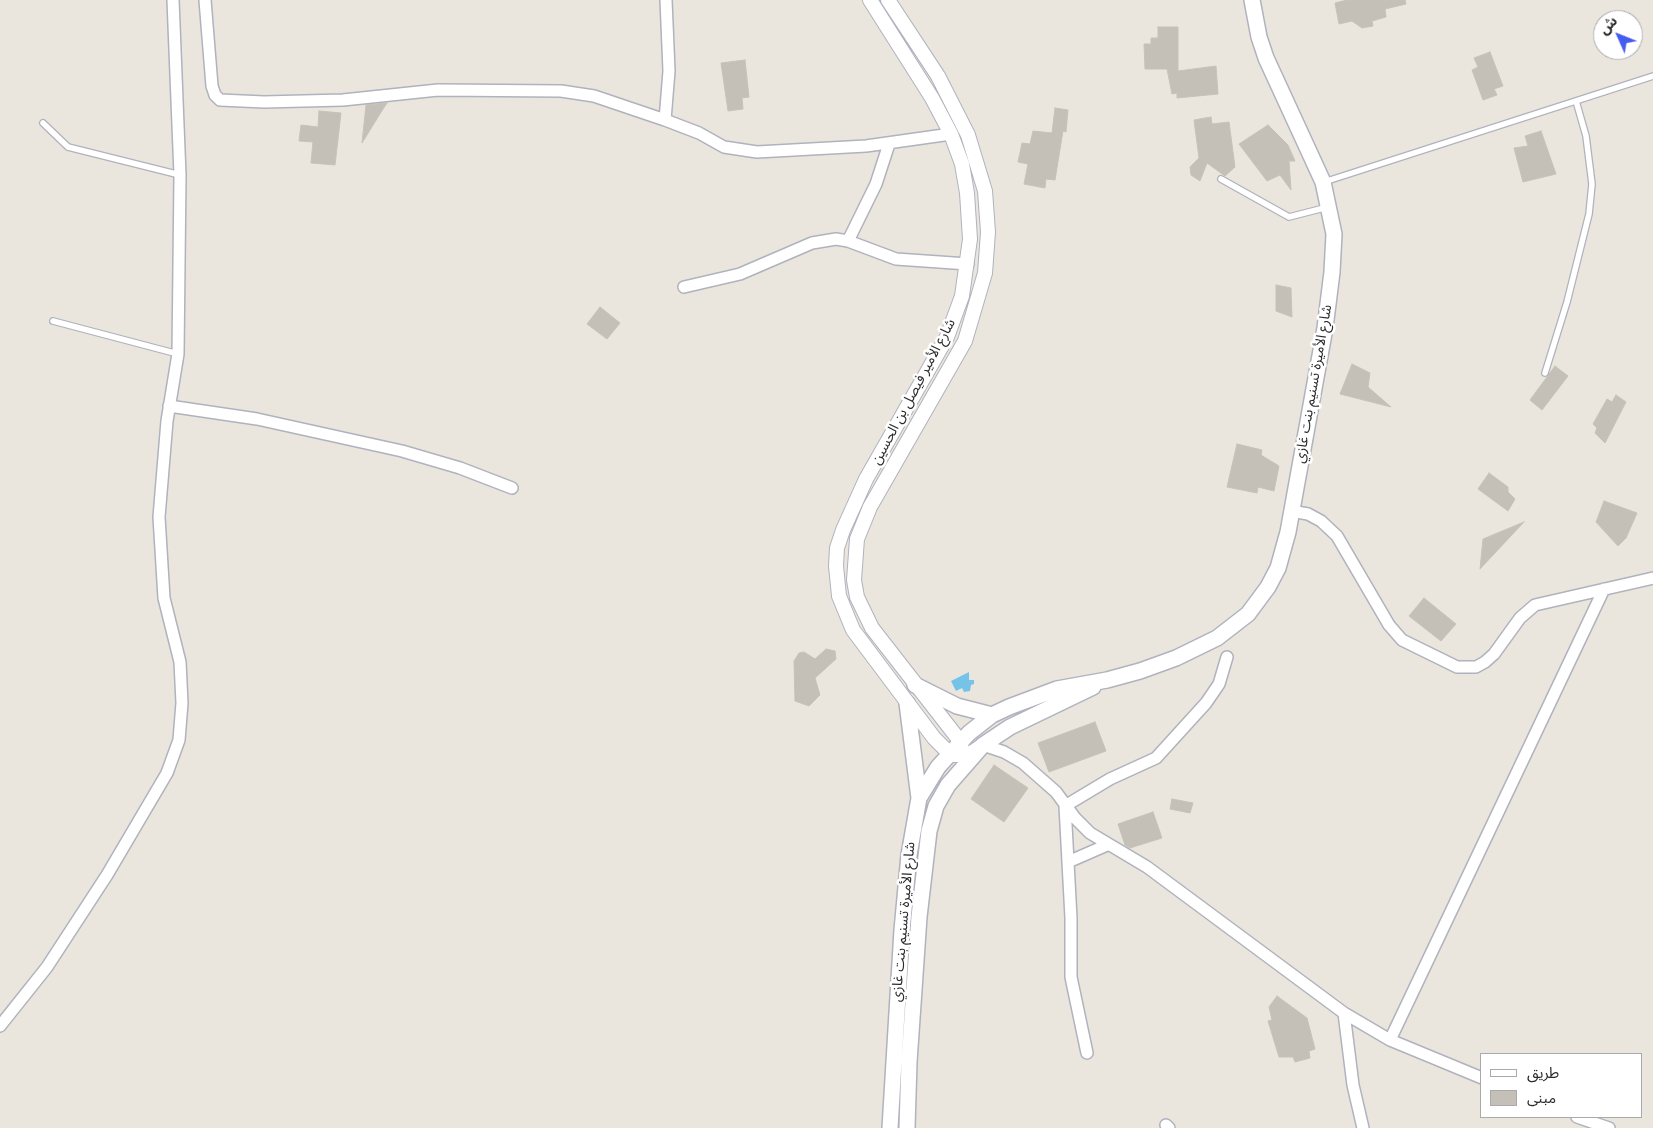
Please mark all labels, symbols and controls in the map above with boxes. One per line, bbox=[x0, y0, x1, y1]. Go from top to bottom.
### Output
north arrow bbox=[1593, 10, 1643, 60]
text: ش bbox=[1596, 13, 1620, 38]
street label: شارع الأميرة تسنيم بنت غازي bbox=[1292, 303, 1336, 465]
street label: شارع الأمير فيصل بن الحسين bbox=[868, 316, 960, 468]
street label: شارع الأميرة تسنيم بنت غازي bbox=[889, 841, 919, 1003]
legend bbox=[1480, 1053, 1643, 1118]
text: طريق bbox=[1527, 1064, 1559, 1082]
text: مبنى bbox=[1527, 1089, 1556, 1107]

